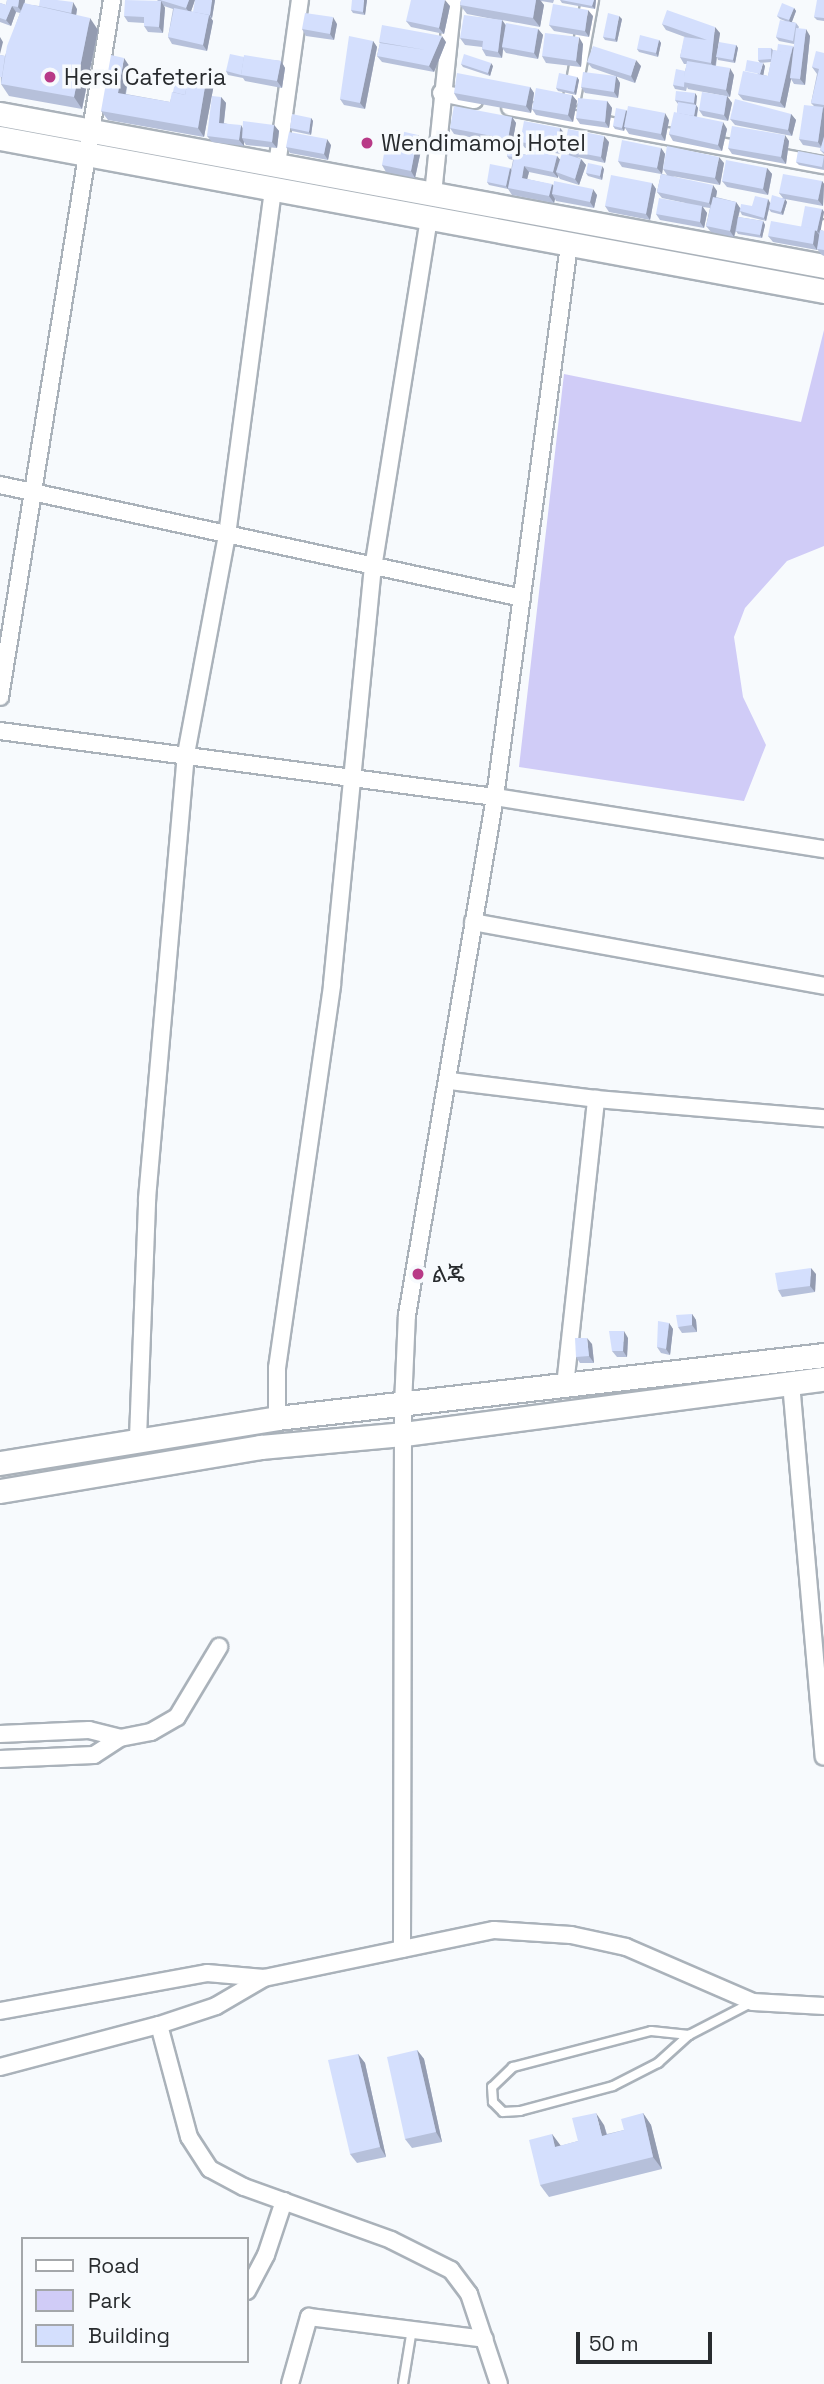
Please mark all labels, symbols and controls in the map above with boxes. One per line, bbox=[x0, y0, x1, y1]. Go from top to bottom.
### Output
place label: Hersi Cafeteria bbox=[64, 63, 226, 91]
marker: Hersi Cafeteria bbox=[42, 69, 58, 85]
place label: Wendimamoj Hotel bbox=[381, 129, 586, 157]
marker: Wendimamoj Hotel bbox=[359, 135, 375, 151]
place label: ልጄ bbox=[432, 1260, 465, 1288]
marker: ልጄ bbox=[410, 1266, 426, 1282]
legend bbox=[21, 2237, 248, 2363]
text: Road bbox=[88, 2252, 140, 2279]
text: Park bbox=[88, 2287, 132, 2314]
scale bar bbox=[579, 2318, 716, 2362]
text: Building bbox=[88, 2322, 170, 2349]
text: 50 m bbox=[589, 2330, 639, 2357]

